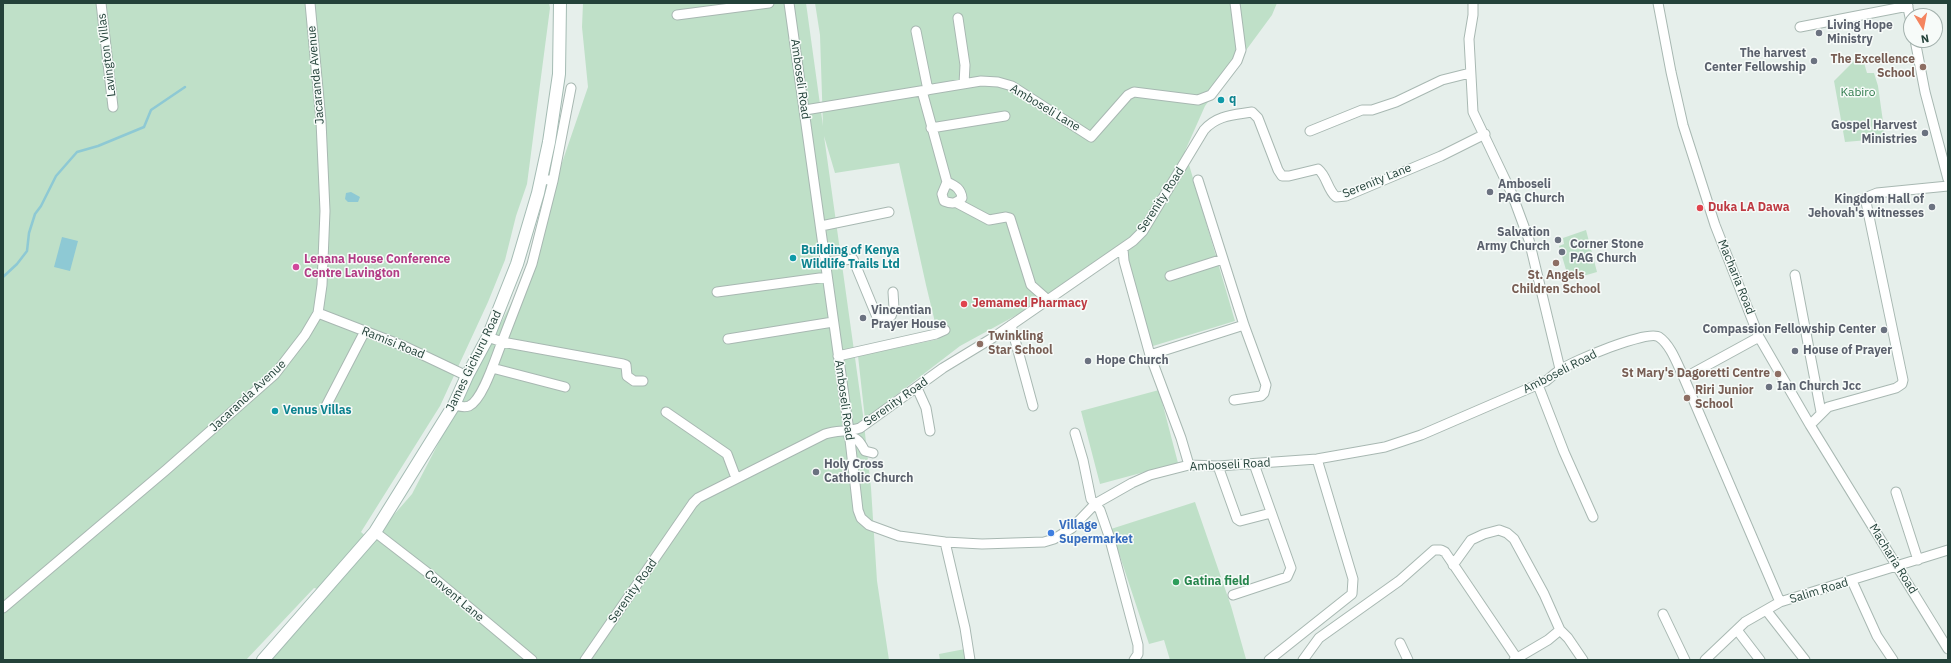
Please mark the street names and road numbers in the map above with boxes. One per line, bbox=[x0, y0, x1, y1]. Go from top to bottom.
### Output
street label: Lavington Villas bbox=[95, 12, 119, 98]
street label: Jacaranda Avenue bbox=[305, 25, 327, 125]
street label: Amboseli Road bbox=[787, 38, 813, 120]
street label: Amboseli Lane bbox=[1007, 81, 1083, 135]
street label: Serenity Lane bbox=[1340, 161, 1414, 201]
street label: Serenity Road bbox=[1135, 165, 1187, 235]
street label: Macharia Road bbox=[1714, 237, 1758, 317]
street label: James Gichuru Road bbox=[443, 308, 505, 414]
street label: Ramisi Road bbox=[359, 324, 427, 362]
street label: Amboseli Road bbox=[1521, 347, 1599, 397]
street label: Jacaranda Avenue bbox=[207, 357, 289, 435]
street label: Amboseli Road bbox=[831, 359, 857, 441]
street label: Serenity Road bbox=[861, 375, 931, 429]
street label: Amboseli Road bbox=[1189, 456, 1271, 474]
street label: Macharia Road bbox=[1866, 521, 1920, 597]
street label: Serenity Road bbox=[606, 556, 660, 626]
street label: Convent Lane bbox=[421, 567, 487, 625]
street label: Salim Road bbox=[1788, 575, 1850, 607]

